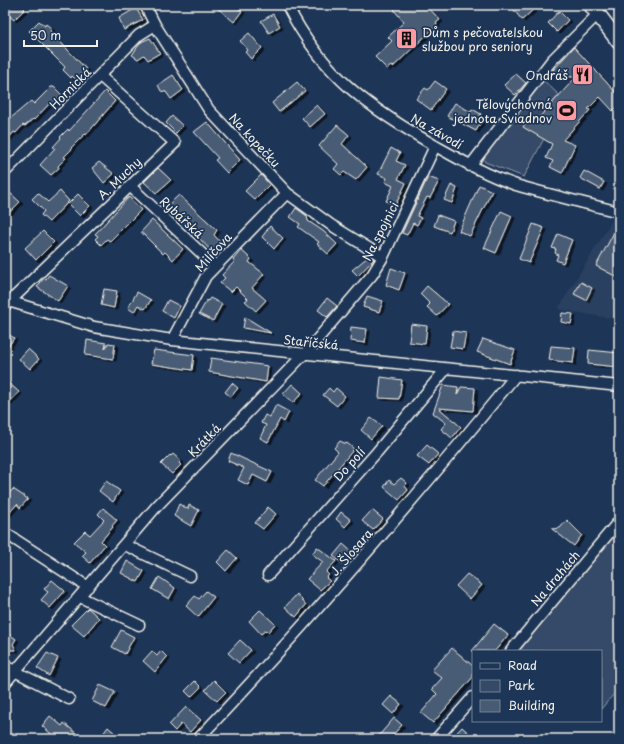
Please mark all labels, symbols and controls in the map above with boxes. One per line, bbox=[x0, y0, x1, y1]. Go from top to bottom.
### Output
scale bar bbox=[24, 22, 97, 48]
place label: Dům s pečovatelskou službou pro seniory bbox=[422, 23, 543, 55]
text: 50 m bbox=[30, 26, 61, 44]
building icon: Dům s pečovatelskou službou pro seniory bbox=[393, 26, 419, 52]
restaurant icon: Ondráš bbox=[570, 62, 596, 88]
street label: Hornická bbox=[45, 63, 95, 113]
place label: Ondráš bbox=[526, 66, 569, 84]
place label: Tělovýchovná jednota Sviadnov bbox=[452, 95, 553, 127]
sports icon: Tělovýchovná jednota Sviadnov bbox=[554, 98, 580, 124]
street label: Na kopečku bbox=[225, 109, 285, 171]
street label: Na závodí bbox=[408, 109, 466, 153]
street label: A. Muchy bbox=[93, 153, 145, 203]
street label: Rybářská bbox=[156, 192, 208, 242]
street label: Na spojnici bbox=[357, 198, 403, 264]
street label: Milíčova bbox=[190, 228, 236, 276]
street label: Staříčská bbox=[283, 330, 340, 354]
street label: Krátká bbox=[183, 419, 225, 461]
street label: Do polí bbox=[329, 443, 369, 485]
street label: J. Šlosara bbox=[326, 524, 377, 579]
street label: Na drahách bbox=[526, 546, 584, 610]
legend bbox=[472, 650, 602, 722]
text: Road bbox=[508, 656, 537, 674]
text: Park bbox=[508, 676, 535, 694]
text: Building bbox=[508, 696, 555, 714]

